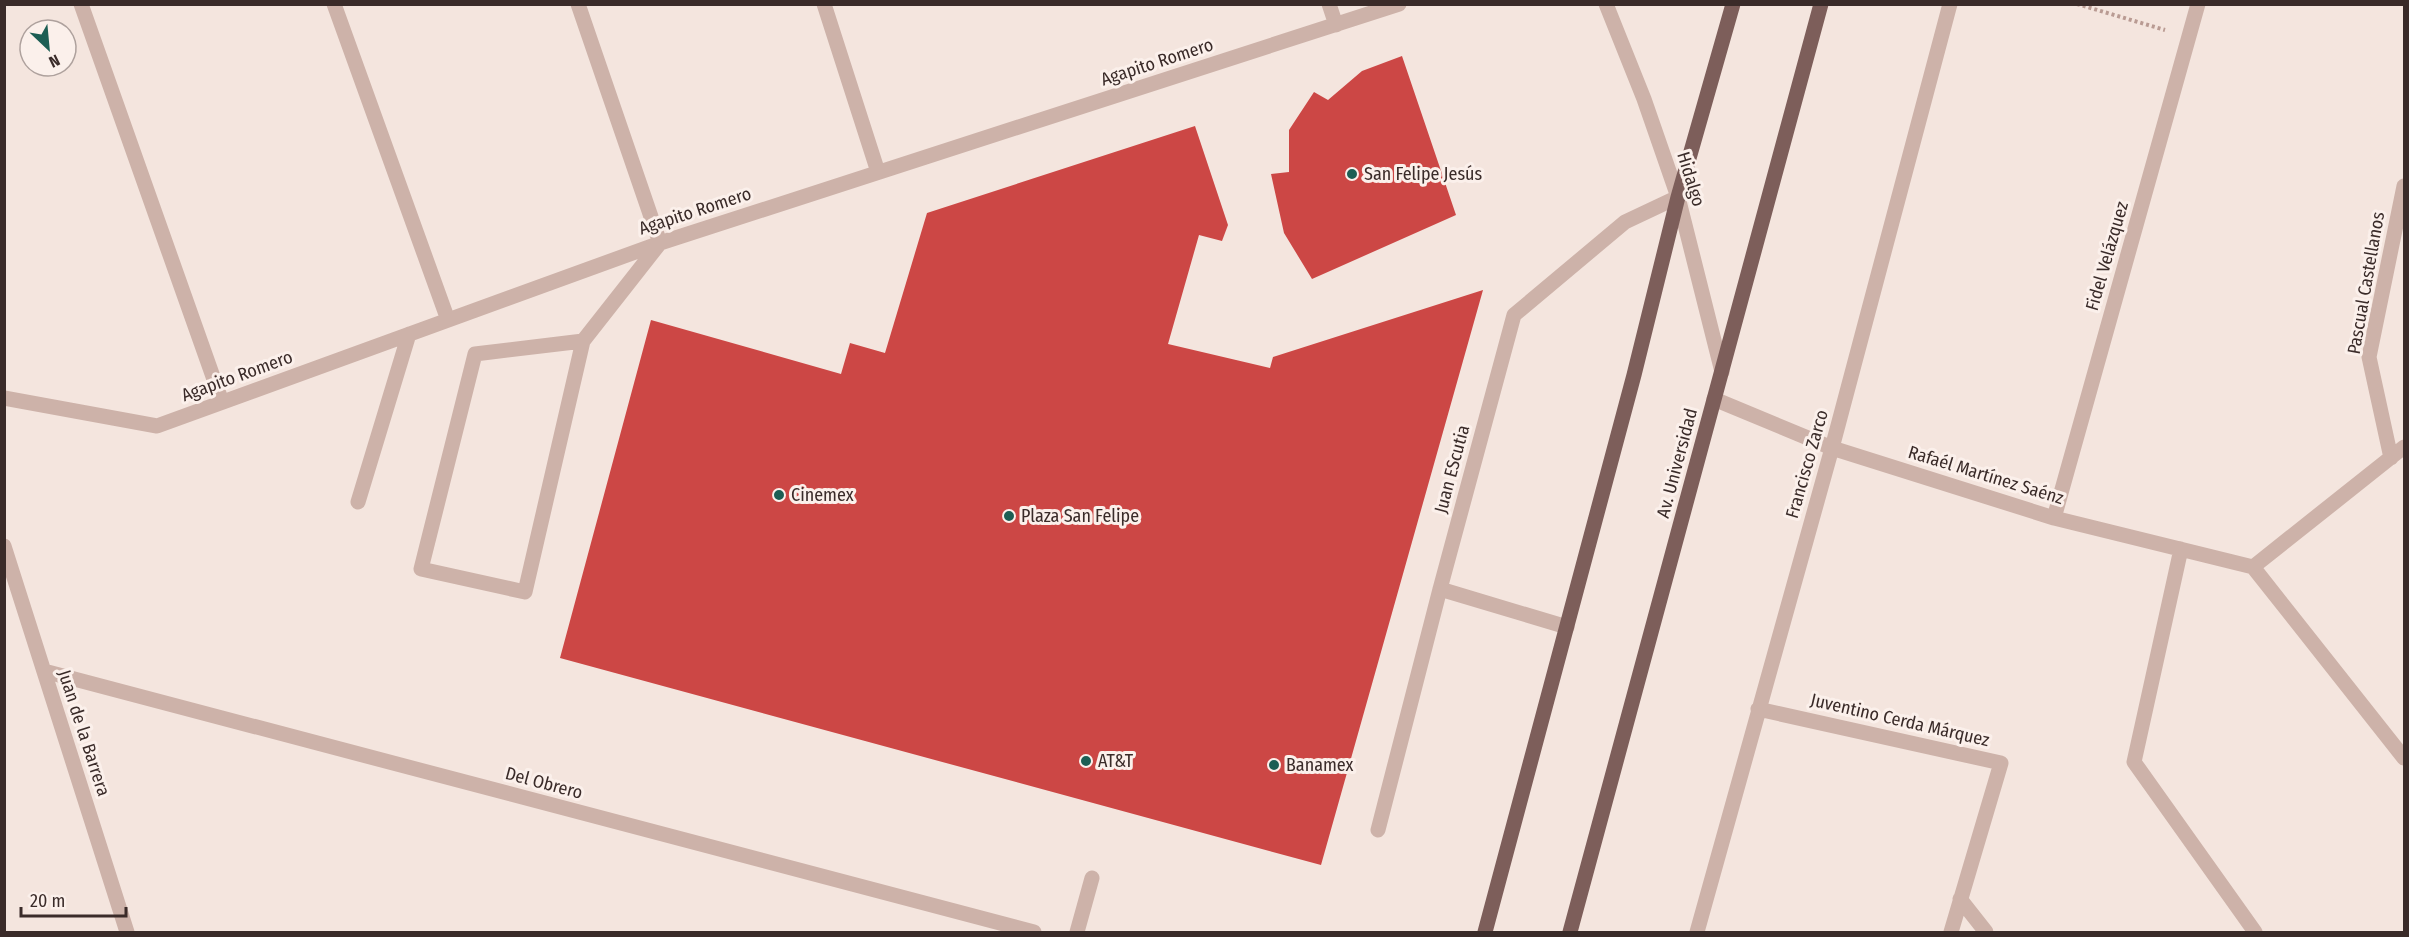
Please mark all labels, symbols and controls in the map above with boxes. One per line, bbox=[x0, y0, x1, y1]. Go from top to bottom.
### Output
north arrow bbox=[18, 18, 78, 78]
street label: Agapito Romero bbox=[1098, 33, 1216, 91]
text: N bbox=[46, 50, 63, 72]
street label: Hidalgo bbox=[1672, 149, 1710, 209]
place label: San Felipe Jesús bbox=[1364, 163, 1483, 185]
marker: San Felipe Jesús bbox=[1345, 167, 1359, 181]
street label: Agapito Romero bbox=[636, 182, 754, 240]
street label: Fidel Velázquez bbox=[2081, 199, 2133, 313]
street label: Pascual Castellanos bbox=[2343, 210, 2389, 356]
street label: Agapito Romero bbox=[178, 346, 296, 406]
street label: Av. Universidad bbox=[1652, 406, 1702, 520]
street label: Francisco Zarco bbox=[1781, 407, 1833, 521]
street label: Juan EScutia bbox=[1430, 422, 1474, 515]
street label: Rafaél Martínez Saénz bbox=[1906, 441, 2066, 509]
place label: Cinemex bbox=[791, 484, 854, 506]
marker: Cinemex bbox=[772, 488, 786, 502]
place label: Plaza San Felipe bbox=[1021, 505, 1139, 527]
marker: Plaza San Felipe bbox=[1002, 509, 1016, 523]
street label: Juan de la Barrera bbox=[53, 667, 115, 799]
street label: Juventino Cerda Márquez bbox=[1808, 689, 1992, 751]
place label: AT&T bbox=[1098, 750, 1134, 772]
marker: AT&T bbox=[1079, 754, 1093, 768]
place label: Banamex bbox=[1286, 754, 1354, 776]
marker: Banamex bbox=[1267, 758, 1281, 772]
street label: Del Obrero bbox=[503, 762, 585, 804]
scale bar bbox=[21, 880, 126, 918]
text: 20 m bbox=[30, 890, 65, 912]

